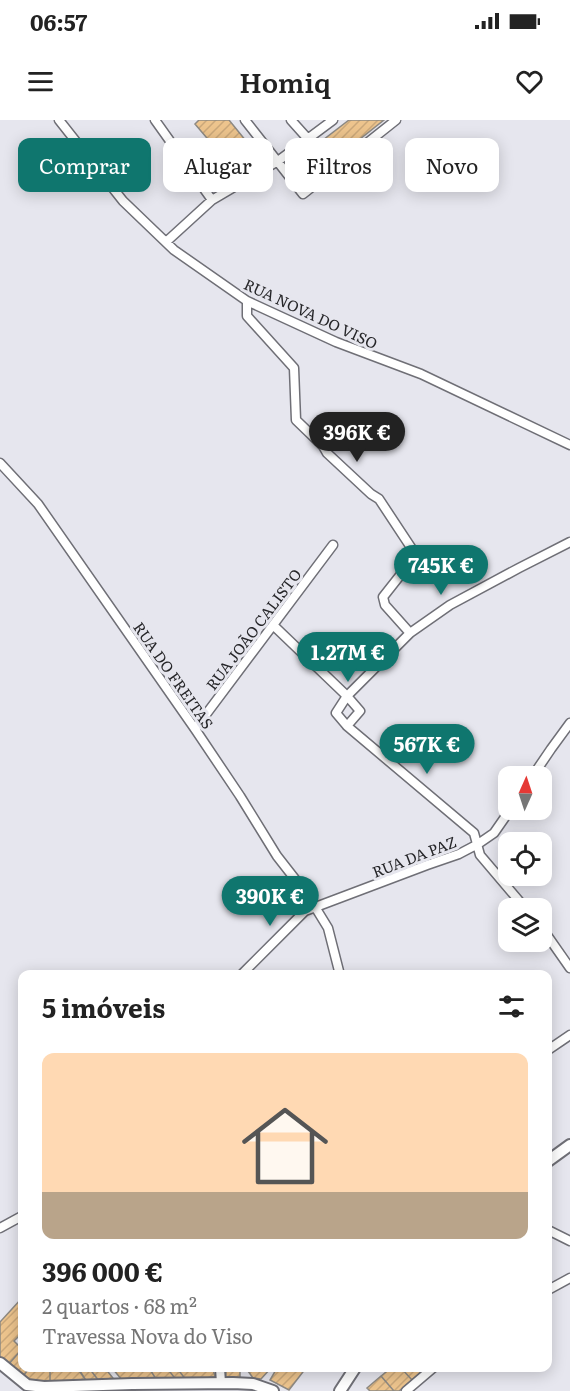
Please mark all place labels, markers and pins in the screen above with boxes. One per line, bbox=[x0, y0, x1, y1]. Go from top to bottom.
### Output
pin: 396K € bbox=[308, 412, 406, 463]
pin: 745K € bbox=[392, 545, 490, 596]
pin: 1.27M € bbox=[293, 632, 403, 683]
pin: 567K € bbox=[378, 724, 476, 775]
pin: 390K € bbox=[221, 876, 319, 927]

